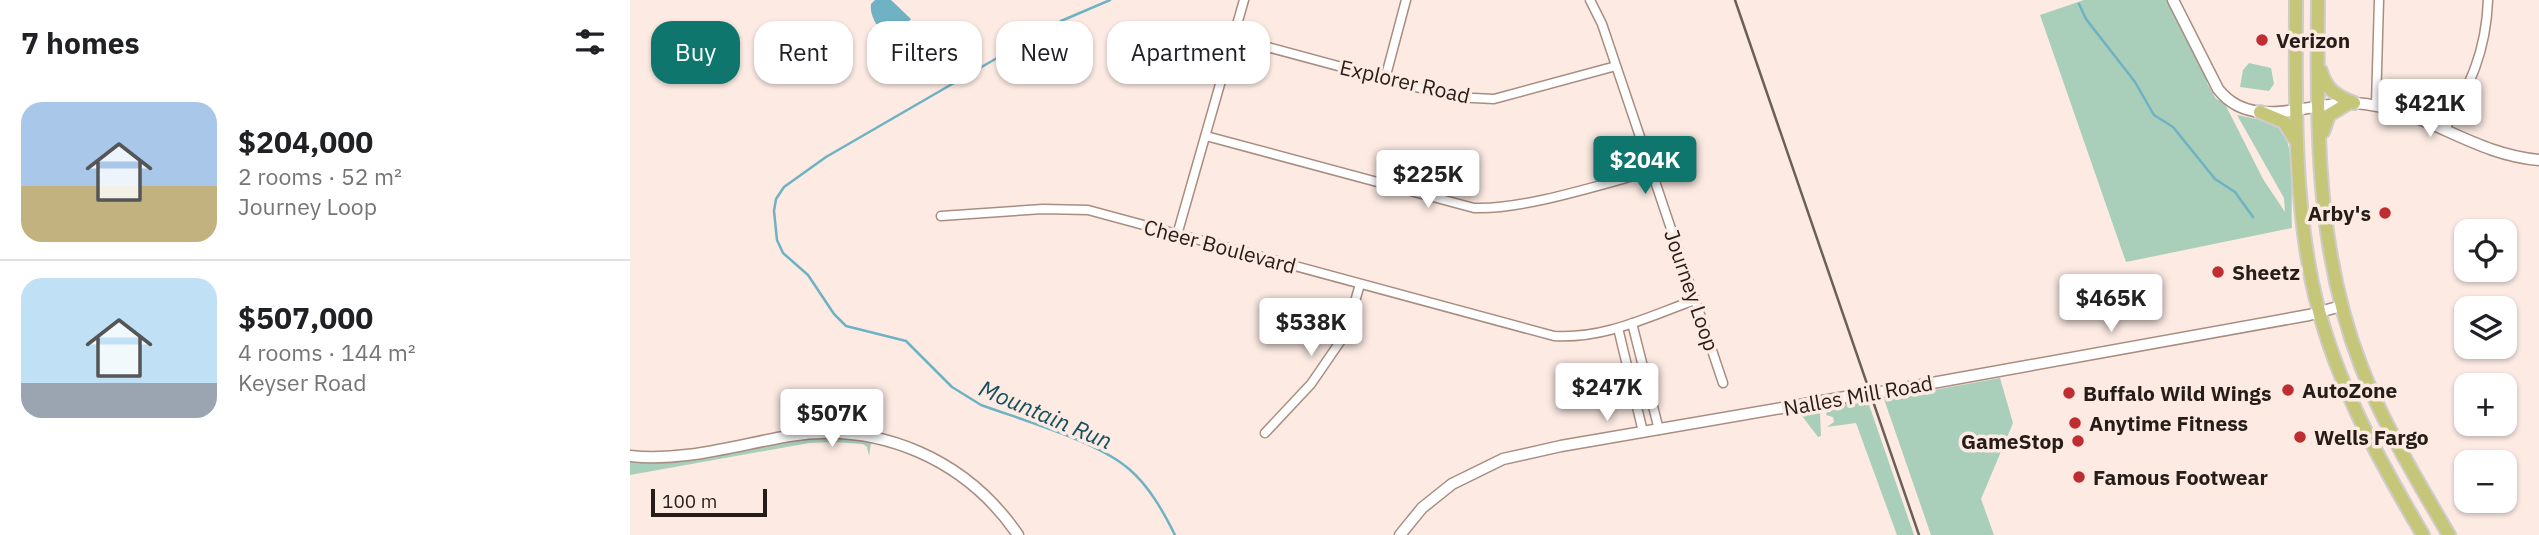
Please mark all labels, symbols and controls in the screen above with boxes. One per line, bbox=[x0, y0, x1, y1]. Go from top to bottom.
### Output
chip: Buy bbox=[651, 21, 740, 84]
chip: Rent bbox=[754, 21, 853, 84]
chip: Filters bbox=[867, 21, 982, 84]
chip: New bbox=[996, 21, 1093, 84]
chip: Apartment bbox=[1107, 21, 1270, 84]
text: 7 homes bbox=[21, 23, 140, 62]
icon: filters bbox=[571, 23, 609, 61]
place label: Verizon bbox=[2276, 26, 2350, 54]
marker: Verizon bbox=[2254, 32, 2270, 48]
street label: Explorer Road bbox=[1337, 52, 1473, 110]
pin: $421K bbox=[2381, 80, 2479, 139]
text: $421K bbox=[2394, 87, 2466, 117]
text: $204,000 bbox=[238, 122, 373, 161]
icon: home bbox=[77, 130, 161, 214]
pin: $204K bbox=[1596, 136, 1694, 196]
text: $204K bbox=[1609, 144, 1681, 174]
pin: $225K bbox=[1379, 150, 1477, 210]
text: $225K bbox=[1392, 158, 1464, 188]
text: 2 rooms · 52 m² bbox=[238, 161, 402, 191]
text: Journey Loop bbox=[238, 191, 377, 221]
place label: Arby's bbox=[2308, 199, 2371, 227]
marker: Arby's bbox=[2377, 205, 2393, 221]
street label: Cheer Boulevard bbox=[1141, 212, 1299, 280]
map controls bbox=[2454, 219, 2517, 513]
button: locate bbox=[2454, 219, 2517, 282]
street label: Journey Loop bbox=[1658, 225, 1726, 355]
place label: Sheetz bbox=[2232, 258, 2300, 286]
marker: Sheetz bbox=[2210, 264, 2226, 280]
pin: $465K bbox=[2062, 274, 2160, 334]
text: $465K bbox=[2075, 282, 2147, 312]
button: layers bbox=[2454, 296, 2517, 359]
text: $507,000 bbox=[238, 298, 373, 337]
pin: $538K bbox=[1262, 298, 1360, 358]
icon: home bbox=[77, 306, 161, 390]
text: $538K bbox=[1275, 306, 1347, 336]
text: 4 rooms · 144 m² bbox=[238, 337, 416, 367]
pin: $247K bbox=[1558, 364, 1656, 423]
text: Keyser Road bbox=[238, 367, 366, 397]
street label: Nalles Mill Road bbox=[1781, 368, 1935, 422]
text: $247K bbox=[1571, 371, 1643, 401]
water label: Mountain Run bbox=[975, 373, 1117, 455]
button: + bbox=[2454, 373, 2517, 436]
place label: AutoZone bbox=[2302, 376, 2398, 404]
place label: Buffalo Wild Wings bbox=[2083, 379, 2272, 407]
marker: AutoZone bbox=[2280, 382, 2296, 398]
marker: Buffalo Wild Wings bbox=[2061, 385, 2077, 401]
pin: $507K bbox=[783, 390, 881, 449]
text: $507K bbox=[796, 397, 868, 427]
place label: Anytime Fitness bbox=[2089, 409, 2248, 437]
marker: Anytime Fitness bbox=[2067, 415, 2083, 431]
place label: Wells Fargo bbox=[2314, 423, 2429, 451]
place label: GameStop bbox=[1961, 427, 2064, 455]
marker: Wells Fargo bbox=[2292, 429, 2308, 445]
marker: GameStop bbox=[2070, 433, 2086, 449]
button: − bbox=[2454, 450, 2517, 513]
place label: Famous Footwear bbox=[2093, 463, 2268, 491]
marker: Famous Footwear bbox=[2071, 469, 2087, 485]
scale bar bbox=[651, 486, 766, 518]
text: 100 m bbox=[662, 489, 717, 513]

